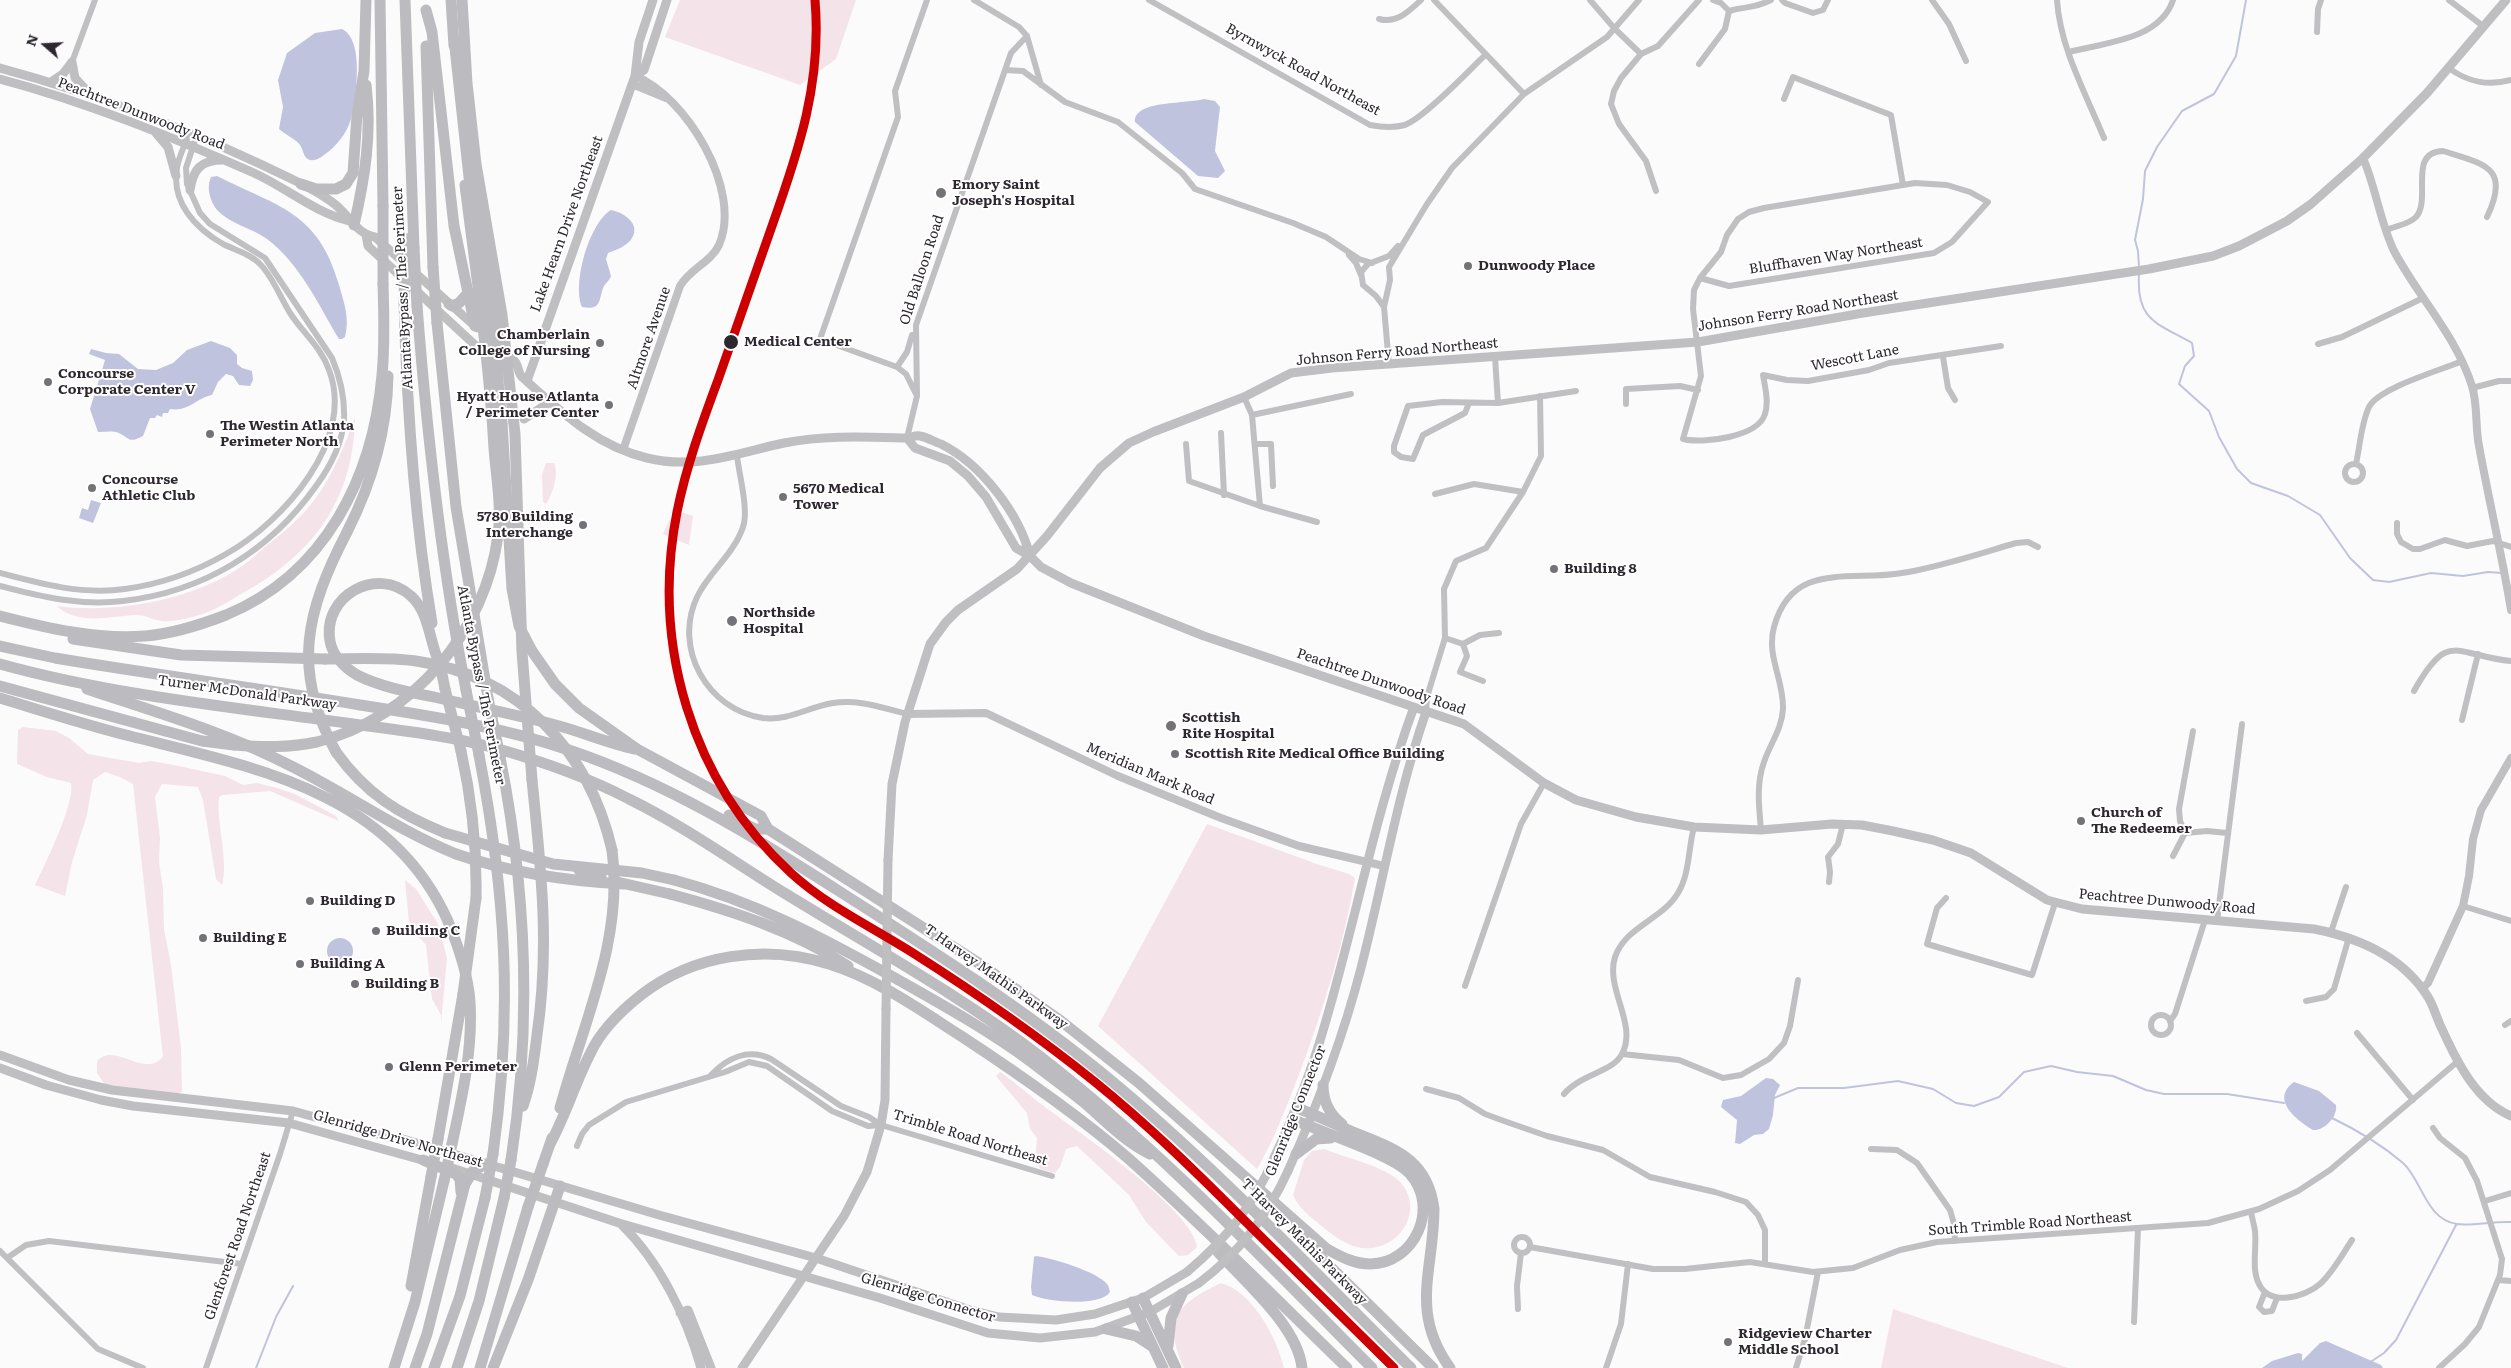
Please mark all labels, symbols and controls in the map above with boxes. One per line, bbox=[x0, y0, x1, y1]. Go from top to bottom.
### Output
north arrow bbox=[20, 20, 70, 70]
street label: Byrnwyck Road Northeast bbox=[1223, 20, 1383, 120]
text: N bbox=[19, 31, 42, 49]
street label: Peachtree Dunwoody Road bbox=[55, 74, 227, 154]
street label: Lake Hearn Drive Northeast bbox=[527, 134, 607, 314]
place label: Emory Saint Joseph's Hospital bbox=[952, 177, 1075, 210]
street label: Atlanta Bypass / The Perimeter bbox=[389, 186, 417, 390]
marker: Emory Saint Joseph's Hospital bbox=[934, 186, 948, 200]
street label: Old Balloon Road bbox=[896, 213, 948, 327]
street label: Bluffhaven Way Northeast bbox=[1748, 234, 1924, 278]
place label: Dunwoody Place bbox=[1478, 258, 1595, 274]
marker: Dunwoody Place bbox=[1462, 260, 1474, 272]
street label: Altmore Avenue bbox=[624, 284, 674, 392]
street label: Johnson Ferry Road Northeast bbox=[1696, 287, 1900, 335]
place label: Chamberlain College of Nursing bbox=[459, 327, 590, 360]
marker: Medical Center bbox=[722, 333, 740, 351]
place label: Medical Center bbox=[744, 334, 852, 350]
street label: Johnson Ferry Road Northeast bbox=[1295, 335, 1499, 369]
marker: Chamberlain College of Nursing bbox=[594, 337, 606, 349]
street label: Wescott Lane bbox=[1810, 341, 1900, 375]
place label: Concourse Corporate Center V bbox=[58, 366, 196, 398]
marker: Concourse Corporate Center V bbox=[42, 376, 54, 388]
place label: Hyatt House Atlanta / Perimeter Center bbox=[457, 389, 599, 422]
marker: Hyatt House Atlanta / Perimeter Center bbox=[603, 399, 615, 411]
place label: The Westin Atlanta Perimeter North bbox=[220, 418, 354, 451]
marker: The Westin Atlanta Perimeter North bbox=[204, 428, 216, 440]
place label: Concourse Athletic Club bbox=[102, 472, 195, 504]
place label: 5670 Medical Tower bbox=[793, 481, 884, 514]
marker: Concourse Athletic Club bbox=[86, 482, 98, 494]
marker: 5670 Medical Tower bbox=[777, 491, 789, 503]
place label: 5780 Building Interchange bbox=[477, 509, 573, 542]
marker: 5780 Building Interchange bbox=[577, 519, 589, 531]
place label: Building 8 bbox=[1564, 561, 1637, 577]
marker: Building 8 bbox=[1548, 563, 1560, 575]
street label: Atlanta Bypass / The Perimeter bbox=[453, 584, 509, 786]
place label: Northside Hospital bbox=[743, 605, 815, 638]
marker: Northside Hospital bbox=[725, 614, 739, 628]
street label: Peachtree Dunwoody Road bbox=[1294, 645, 1468, 719]
street label: Turner McDonald Parkway bbox=[156, 672, 338, 714]
place label: Scottish Rite Hospital bbox=[1182, 710, 1274, 742]
marker: Scottish Rite Hospital bbox=[1164, 719, 1178, 733]
street label: Meridian Mark Road bbox=[1083, 739, 1217, 809]
place label: Scottish Rite Medical Office Building bbox=[1185, 746, 1444, 762]
marker: Scottish Rite Medical Office Building bbox=[1169, 748, 1181, 760]
place label: Church of The Redeemer bbox=[2091, 805, 2192, 838]
marker: Church of The Redeemer bbox=[2075, 815, 2087, 827]
street label: Peachtree Dunwoody Road bbox=[2078, 886, 2256, 918]
place label: Building D bbox=[320, 893, 395, 909]
marker: Building D bbox=[304, 895, 316, 907]
street label: T Harvey Mathis Parkway bbox=[921, 921, 1071, 1033]
place label: Building C bbox=[386, 923, 460, 939]
marker: Building C bbox=[370, 925, 382, 937]
place label: Building E bbox=[213, 930, 287, 946]
marker: Building E bbox=[197, 932, 209, 944]
place label: Building A bbox=[310, 956, 385, 972]
marker: Building A bbox=[294, 958, 306, 970]
place label: Building B bbox=[365, 976, 439, 992]
marker: Building B bbox=[349, 978, 361, 990]
street label: Glenridge Connector bbox=[1262, 1043, 1330, 1179]
place label: Glenn Perimeter bbox=[399, 1059, 517, 1075]
marker: Glenn Perimeter bbox=[383, 1061, 395, 1073]
street label: Trimble Road Northeast bbox=[891, 1106, 1049, 1170]
street label: Glenridge Drive Northeast bbox=[311, 1107, 485, 1171]
street label: Glenforest Road Northeast bbox=[201, 1150, 275, 1322]
street label: T Harvey Mathis Parkway bbox=[1237, 1175, 1371, 1309]
street label: South Trimble Road Northeast bbox=[1928, 1209, 2132, 1239]
street label: Glenridge Connector bbox=[859, 1270, 997, 1326]
place label: Ridgeview Charter Middle School bbox=[1738, 1326, 1872, 1358]
marker: Ridgeview Charter Middle School bbox=[1722, 1336, 1734, 1348]

